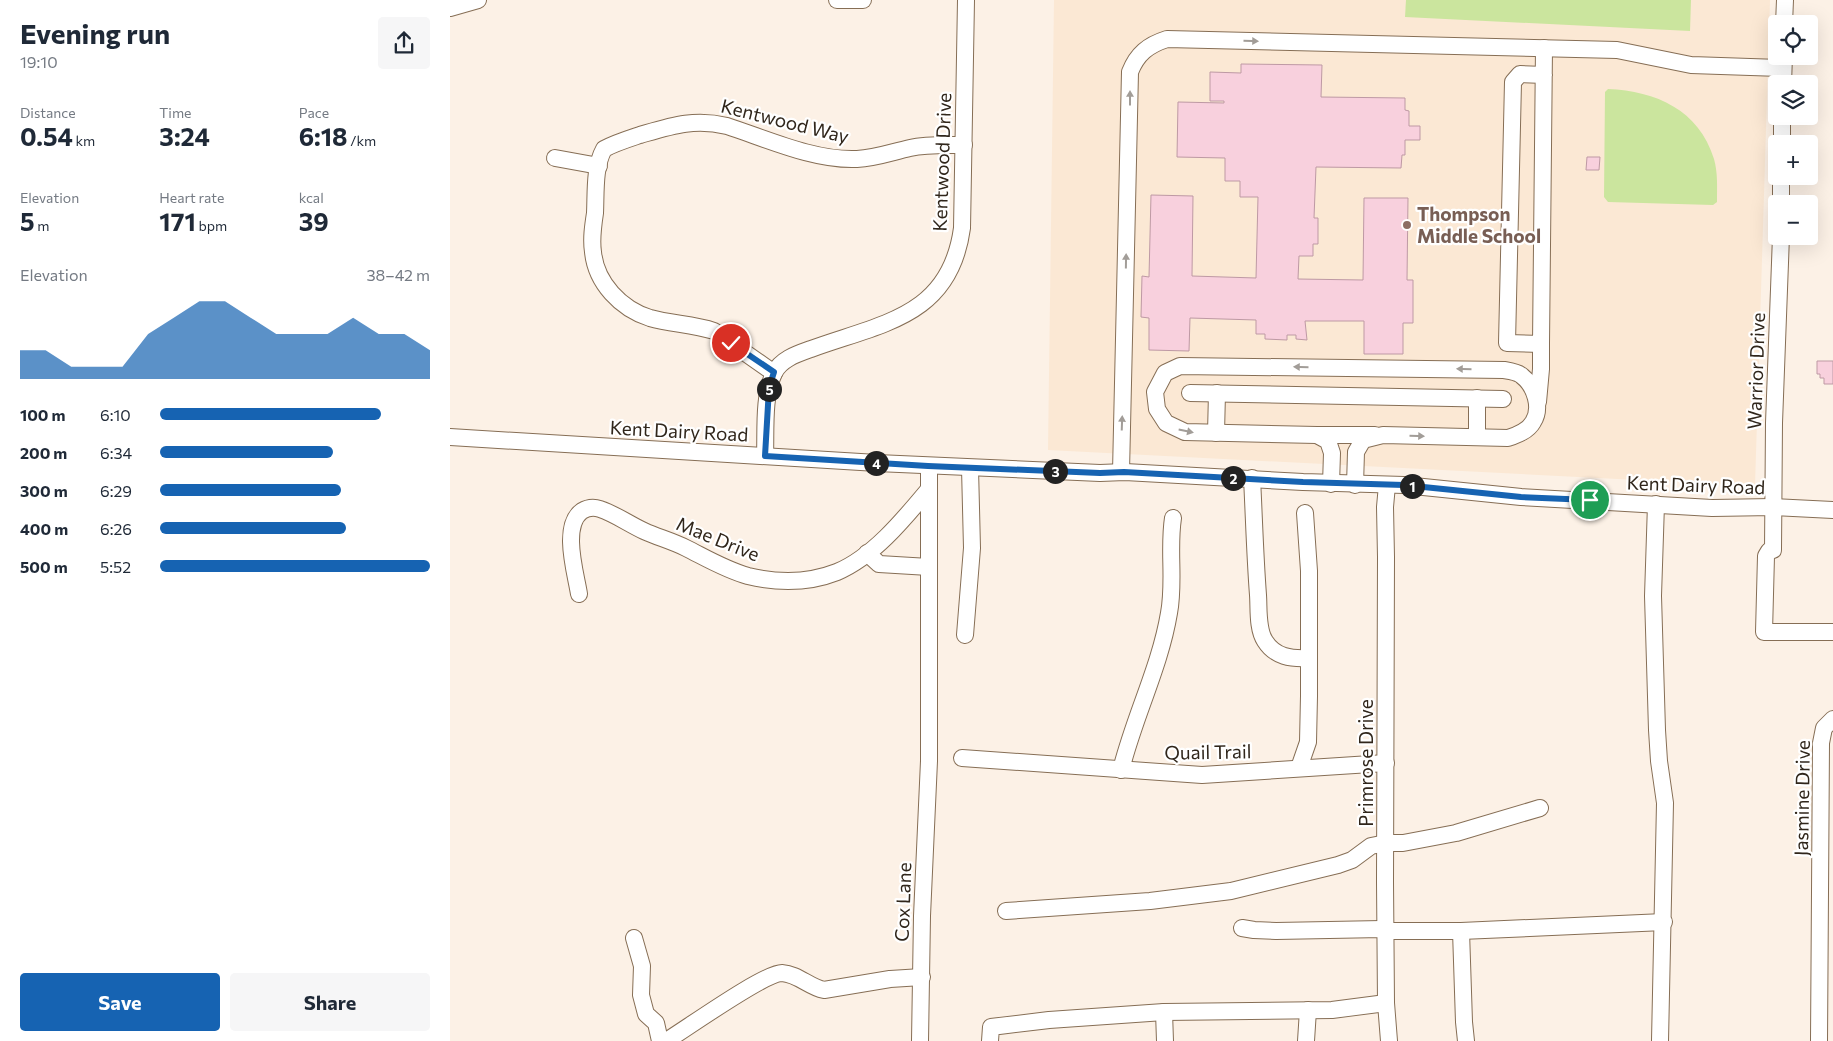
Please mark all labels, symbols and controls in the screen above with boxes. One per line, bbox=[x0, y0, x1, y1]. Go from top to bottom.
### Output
map controls bbox=[1768, 15, 1818, 245]
button: locate bbox=[1768, 15, 1818, 65]
text: Evening run bbox=[20, 16, 170, 50]
button: share bbox=[378, 17, 430, 69]
one-way arrow bbox=[1243, 37, 1259, 45]
text: 19:10 bbox=[20, 52, 58, 71]
button: layers bbox=[1768, 75, 1818, 125]
one-way arrow bbox=[1126, 90, 1134, 106]
street label: Kentwood Drive bbox=[928, 92, 955, 232]
street label: Kentwood Way bbox=[719, 94, 852, 148]
text: Distance bbox=[20, 104, 76, 121]
text: Time bbox=[159, 104, 192, 121]
text: Pace bbox=[299, 104, 329, 121]
text: 0.54 bbox=[20, 121, 73, 151]
text: 3:24 bbox=[159, 121, 210, 151]
text: 6:18 bbox=[299, 121, 347, 151]
text: km bbox=[73, 132, 95, 149]
text: /km bbox=[347, 132, 376, 149]
button: + bbox=[1768, 135, 1818, 185]
text: Elevation bbox=[20, 189, 79, 206]
text: Heart rate bbox=[159, 189, 224, 206]
text: kcal bbox=[299, 189, 324, 206]
button: − bbox=[1768, 195, 1818, 245]
place label: Thompson Middle School bbox=[1417, 202, 1541, 247]
text: 5 bbox=[20, 206, 35, 236]
text: 171 bbox=[159, 206, 196, 236]
text: 39 bbox=[299, 206, 329, 236]
text: m bbox=[35, 217, 49, 234]
text: bpm bbox=[196, 217, 227, 234]
marker: Thompson Middle School bbox=[1401, 219, 1413, 231]
one-way arrow bbox=[1123, 252, 1131, 268]
text: Elevation bbox=[20, 265, 88, 284]
text: 38–42 m bbox=[366, 265, 430, 284]
street label: Warrior Drive bbox=[1742, 312, 1769, 430]
pin bbox=[710, 322, 752, 364]
icon: check bbox=[717, 329, 745, 357]
one-way arrow bbox=[1293, 363, 1309, 371]
one-way arrow bbox=[1455, 365, 1471, 373]
pin: 5 bbox=[756, 376, 782, 402]
text: 5 bbox=[765, 381, 774, 398]
text: 100 m bbox=[20, 405, 66, 424]
text: 6:10 bbox=[100, 405, 131, 424]
street label: Kent Dairy Road bbox=[609, 415, 749, 446]
one-way arrow bbox=[1118, 415, 1126, 431]
one-way arrow bbox=[1179, 427, 1195, 435]
one-way arrow bbox=[1409, 432, 1425, 440]
text: 200 m bbox=[20, 443, 67, 462]
text: 6:34 bbox=[100, 443, 132, 462]
pin: 4 bbox=[864, 450, 888, 476]
text: 4 bbox=[872, 455, 881, 472]
pin: 3 bbox=[1042, 458, 1068, 484]
text: 3 bbox=[1051, 463, 1060, 480]
pin: 2 bbox=[1220, 466, 1246, 490]
text: 2 bbox=[1230, 470, 1237, 487]
street label: Kent Dairy Road bbox=[1626, 471, 1766, 498]
pin: 1 bbox=[1400, 474, 1424, 498]
text: 1 bbox=[1409, 478, 1416, 495]
pin bbox=[1569, 479, 1611, 521]
text: 300 m bbox=[20, 481, 68, 500]
text: 6:29 bbox=[100, 481, 132, 500]
icon: arrive bbox=[1576, 486, 1604, 514]
street label: Mae Drive bbox=[673, 511, 763, 566]
text: 400 m bbox=[20, 519, 68, 538]
text: 6:26 bbox=[100, 519, 132, 538]
text: 500 m bbox=[20, 557, 68, 576]
text: 5:52 bbox=[100, 557, 131, 576]
street label: Primrose Drive bbox=[1354, 699, 1377, 827]
street label: Quail Trail bbox=[1164, 739, 1252, 764]
street label: Jasmine Drive bbox=[1789, 740, 1814, 856]
street label: Cox Lane bbox=[890, 862, 915, 942]
button: Save bbox=[20, 973, 220, 1031]
button: Share bbox=[230, 973, 430, 1031]

